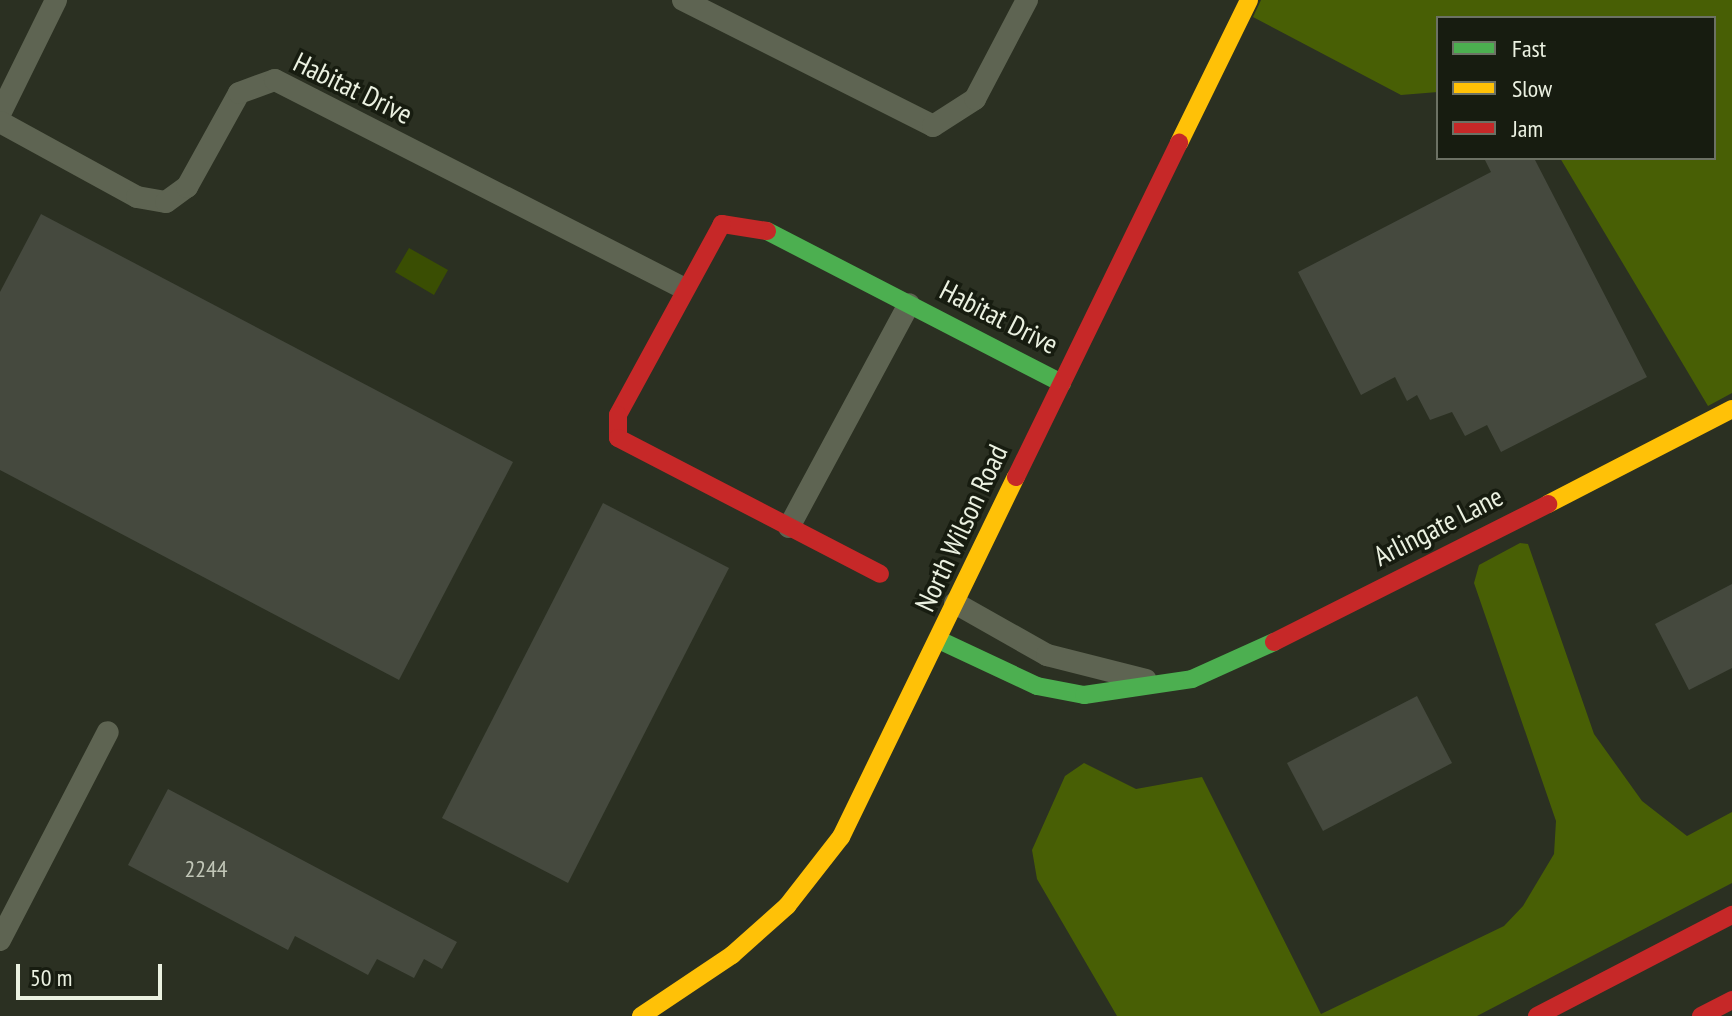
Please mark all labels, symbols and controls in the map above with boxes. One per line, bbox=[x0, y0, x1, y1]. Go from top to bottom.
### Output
legend bbox=[1436, 16, 1716, 160]
text: Fast bbox=[1512, 33, 1546, 64]
street label: Habitat Drive bbox=[288, 45, 418, 131]
text: Slow bbox=[1512, 73, 1552, 104]
text: Jam bbox=[1512, 113, 1543, 144]
street label: Habitat Drive bbox=[934, 273, 1064, 361]
street label: North Wilson Road bbox=[908, 439, 1014, 617]
street label: Arlingate Lane bbox=[1368, 479, 1508, 573]
house number: 2244 bbox=[184, 855, 228, 883]
scale bar bbox=[20, 948, 166, 998]
text: 50 m bbox=[30, 962, 72, 993]

